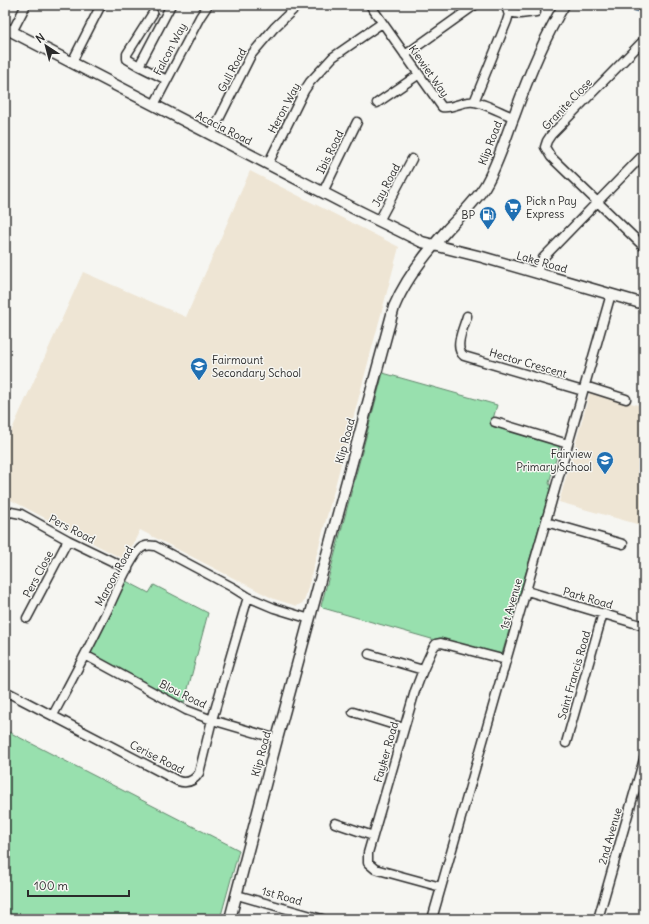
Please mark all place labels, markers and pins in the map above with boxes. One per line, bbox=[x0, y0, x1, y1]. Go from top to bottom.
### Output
place label: Pick n Pay Express bbox=[526, 194, 577, 221]
supermarket icon: Pick n Pay Express bbox=[503, 197, 523, 222]
fuel station icon: BP bbox=[478, 205, 498, 230]
place label: BP bbox=[461, 208, 475, 222]
place label: Fairmount Secondary School bbox=[212, 353, 301, 380]
school or university icon: Fairmount Secondary School bbox=[189, 356, 209, 381]
place label: Fairview Primary School bbox=[516, 447, 592, 474]
school or university icon: Fairview Primary School bbox=[595, 450, 615, 475]

